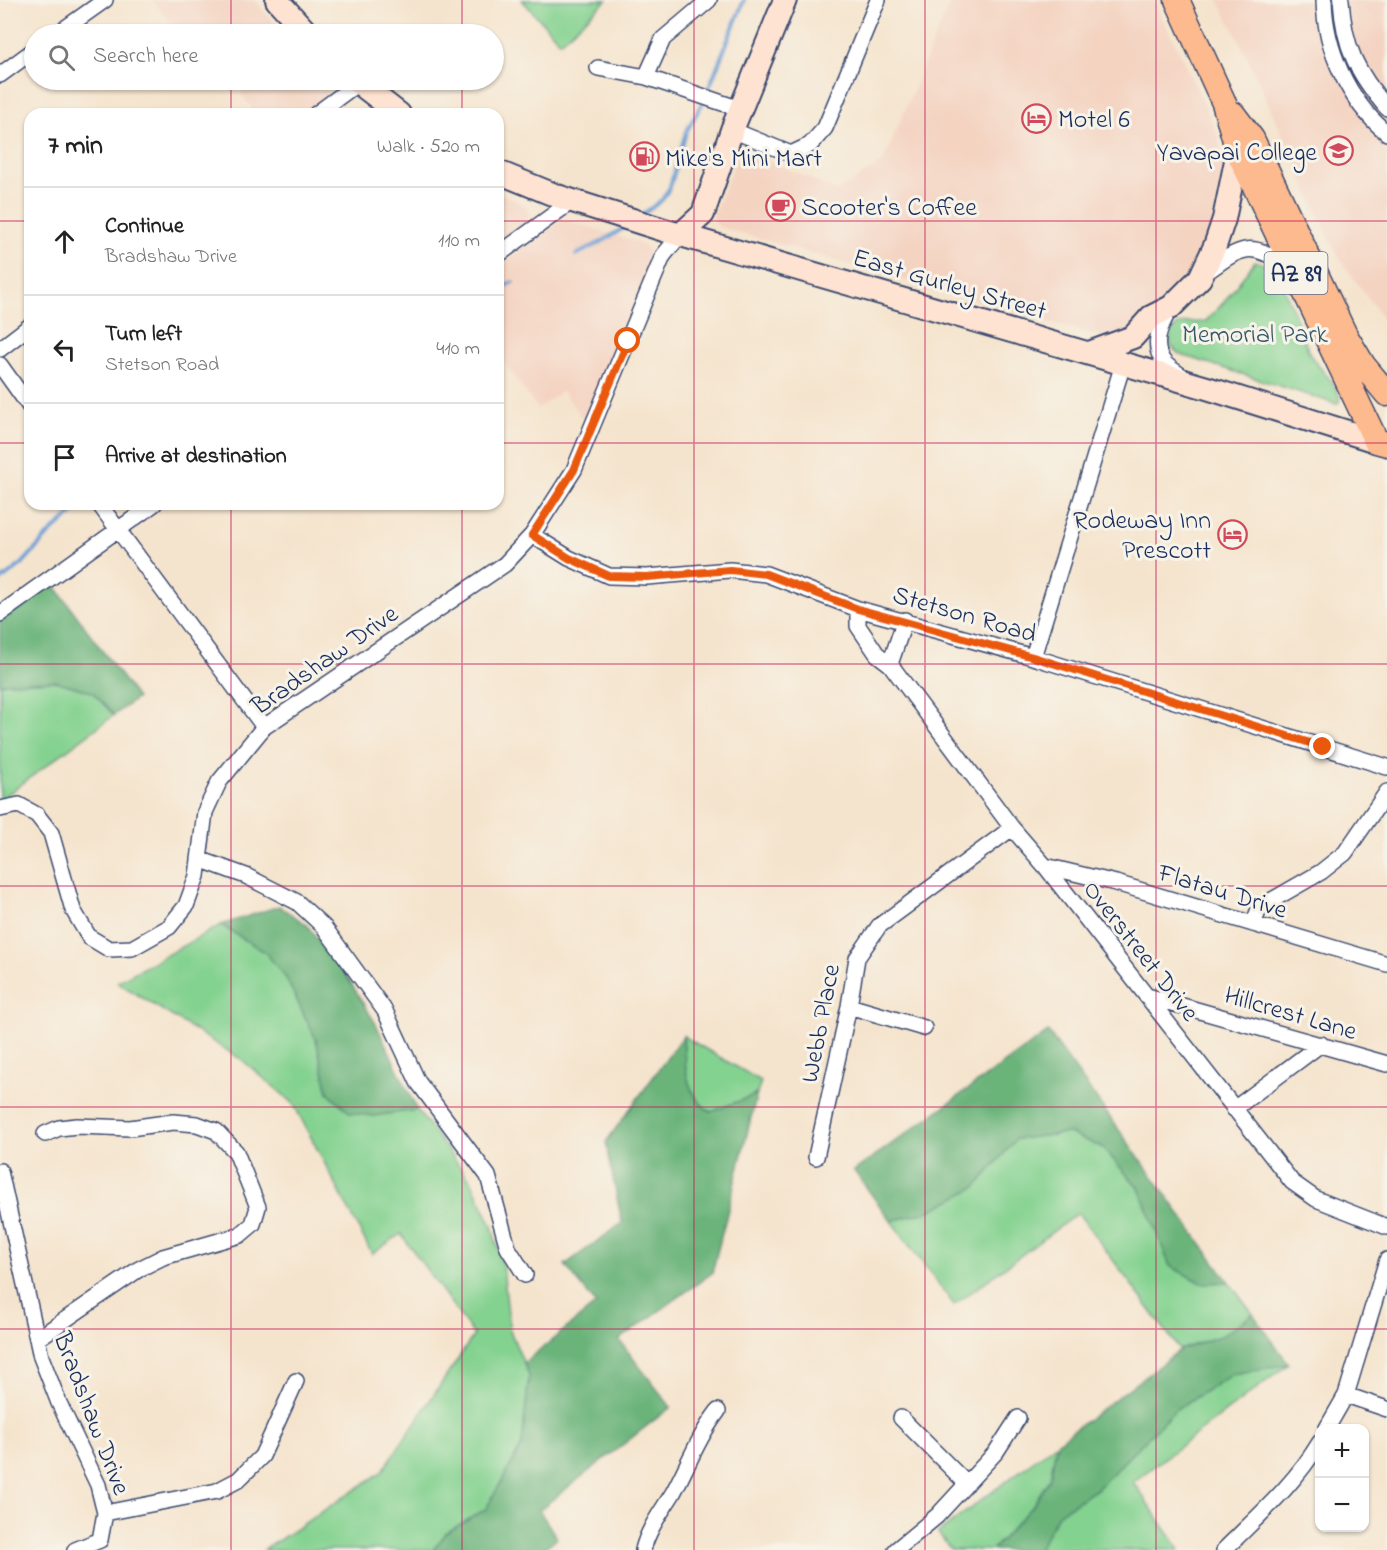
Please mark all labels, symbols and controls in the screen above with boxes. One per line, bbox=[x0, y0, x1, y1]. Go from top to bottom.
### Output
search box bbox=[24, 24, 504, 90]
icon: search bbox=[45, 41, 78, 74]
text: Search here bbox=[93, 41, 198, 73]
hotel icon: Motel 6 bbox=[1021, 102, 1053, 134]
place label: Motel 6 bbox=[1058, 102, 1130, 140]
text: 7 min bbox=[48, 128, 103, 166]
text: Walk · 520 m bbox=[377, 133, 480, 162]
place label: Yavapai College bbox=[1157, 135, 1317, 173]
school or university icon: Yavapai College bbox=[1322, 135, 1354, 167]
fuel station icon: Mike's Mini Mart bbox=[628, 141, 660, 173]
place label: Mike's Mini Mart bbox=[665, 141, 822, 179]
cafe icon: Scooter's Coffee bbox=[764, 190, 796, 222]
place label: Scooter's Coffee bbox=[801, 190, 977, 228]
text: Continue bbox=[105, 211, 184, 243]
icon: ahead bbox=[48, 225, 81, 258]
text: 110 m bbox=[438, 227, 480, 256]
street label: East Gurley Street bbox=[848, 240, 1051, 332]
text: Bradshaw Drive bbox=[105, 243, 237, 272]
road number: AZ 89 bbox=[1264, 252, 1328, 294]
park label: Memorial Park bbox=[1182, 317, 1328, 355]
text: Turn left bbox=[105, 319, 182, 351]
route start bbox=[614, 327, 640, 353]
icon: left bbox=[48, 333, 81, 366]
text: 410 m bbox=[436, 335, 480, 364]
text: Stetson Road bbox=[105, 351, 219, 380]
icon: arrive bbox=[48, 441, 81, 474]
text: Arrive at destination bbox=[105, 441, 287, 473]
place label: Rodeway Inn Prescott bbox=[1073, 503, 1211, 571]
hotel icon: Rodeway Inn Prescott bbox=[1216, 518, 1248, 550]
street label: Stetson Road bbox=[888, 577, 1041, 655]
street label: Bradshaw Drive bbox=[244, 596, 407, 727]
route end bbox=[1309, 733, 1335, 759]
street label: Flatau Drive bbox=[1152, 855, 1292, 931]
street label: Overstreet Drive bbox=[1072, 873, 1207, 1031]
street label: Webb Place bbox=[792, 961, 852, 1086]
street label: Hillcrest Lane bbox=[1219, 978, 1361, 1052]
street label: Bradshaw Drive bbox=[41, 1326, 139, 1501]
map controls bbox=[1315, 1424, 1369, 1532]
button: + bbox=[1315, 1424, 1369, 1478]
button: − bbox=[1315, 1478, 1369, 1532]

